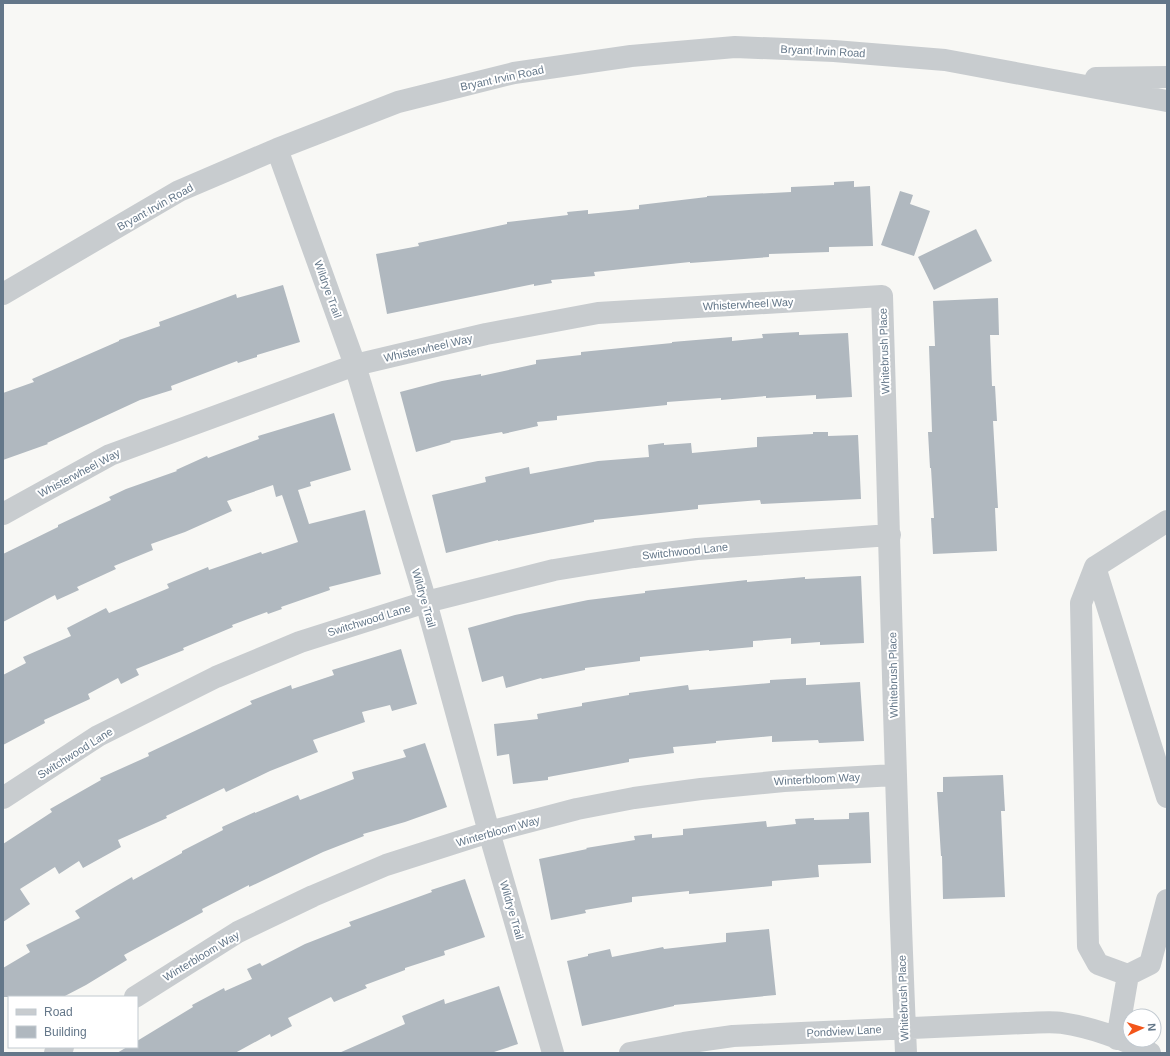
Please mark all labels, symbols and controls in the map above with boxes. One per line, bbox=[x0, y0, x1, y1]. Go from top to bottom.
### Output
street label: Bryant Irvin Road bbox=[780, 43, 866, 59]
street label: Bryant Irvin Road bbox=[459, 63, 545, 93]
street label: Bryant Irvin Road bbox=[115, 181, 195, 233]
street label: Wildrye Trail bbox=[312, 259, 344, 319]
street label: Whisterwheel Way bbox=[702, 296, 794, 312]
street label: Whitebrush Place bbox=[876, 308, 892, 394]
street label: Whisterwheel Way bbox=[382, 332, 474, 364]
street label: Whisterwheel Way bbox=[36, 446, 122, 500]
street label: Switchwood Lane bbox=[641, 541, 729, 561]
street label: Wildrye Trail bbox=[410, 567, 438, 629]
street label: Switchwood Lane bbox=[326, 602, 412, 638]
street label: Whitebrush Place bbox=[886, 632, 900, 718]
street label: Switchwood Lane bbox=[35, 725, 115, 781]
street label: Winterbloom Way bbox=[774, 771, 861, 787]
street label: Winterbloom Way bbox=[455, 813, 542, 849]
street label: Wildrye Trail bbox=[498, 879, 526, 941]
street label: Winterbloom Way bbox=[161, 928, 242, 983]
street label: Whitebrush Place bbox=[895, 955, 911, 1041]
legend bbox=[8, 996, 138, 1048]
text: Road bbox=[44, 1005, 73, 1019]
north arrow bbox=[1122, 1008, 1162, 1048]
street label: Pondview Lane bbox=[806, 1023, 882, 1039]
text: N bbox=[1146, 1023, 1158, 1032]
text: Building bbox=[44, 1025, 87, 1039]

